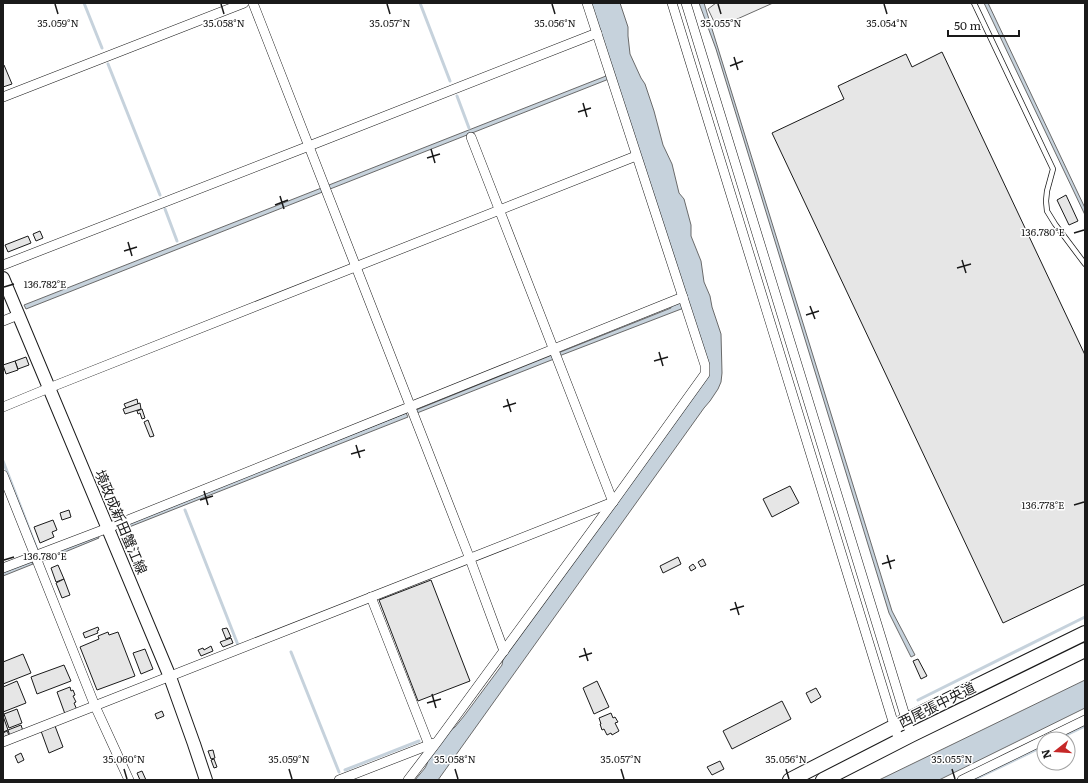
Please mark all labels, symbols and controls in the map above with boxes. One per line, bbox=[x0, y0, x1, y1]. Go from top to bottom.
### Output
scale bar bbox=[948, 12, 1019, 38]
text: 35.059°N bbox=[37, 15, 79, 30]
text: 35.058°N bbox=[203, 15, 245, 30]
text: 35.057°N bbox=[369, 15, 411, 30]
text: 35.056°N bbox=[534, 15, 576, 30]
text: 35.055°N bbox=[700, 15, 742, 30]
text: 35.054°N bbox=[866, 15, 908, 30]
text: 50 m bbox=[954, 16, 981, 34]
text: 136.780°E bbox=[1021, 224, 1065, 239]
text: 136.782°E bbox=[24, 276, 66, 291]
street label: 境政成新田蟹江線 bbox=[91, 466, 153, 577]
text: 136.778°E bbox=[1022, 497, 1064, 512]
text: 136.780°E bbox=[23, 548, 67, 563]
street label: 西尾張中央道 bbox=[894, 677, 979, 732]
north arrow bbox=[1036, 731, 1076, 771]
text: N bbox=[1036, 747, 1054, 761]
text: 35.060°N bbox=[103, 751, 145, 766]
text: 35.059°N bbox=[268, 751, 310, 766]
text: 35.058°N bbox=[434, 751, 476, 766]
text: 35.057°N bbox=[600, 751, 642, 766]
text: 35.056°N bbox=[765, 751, 807, 766]
text: 35.055°N bbox=[931, 751, 973, 766]

